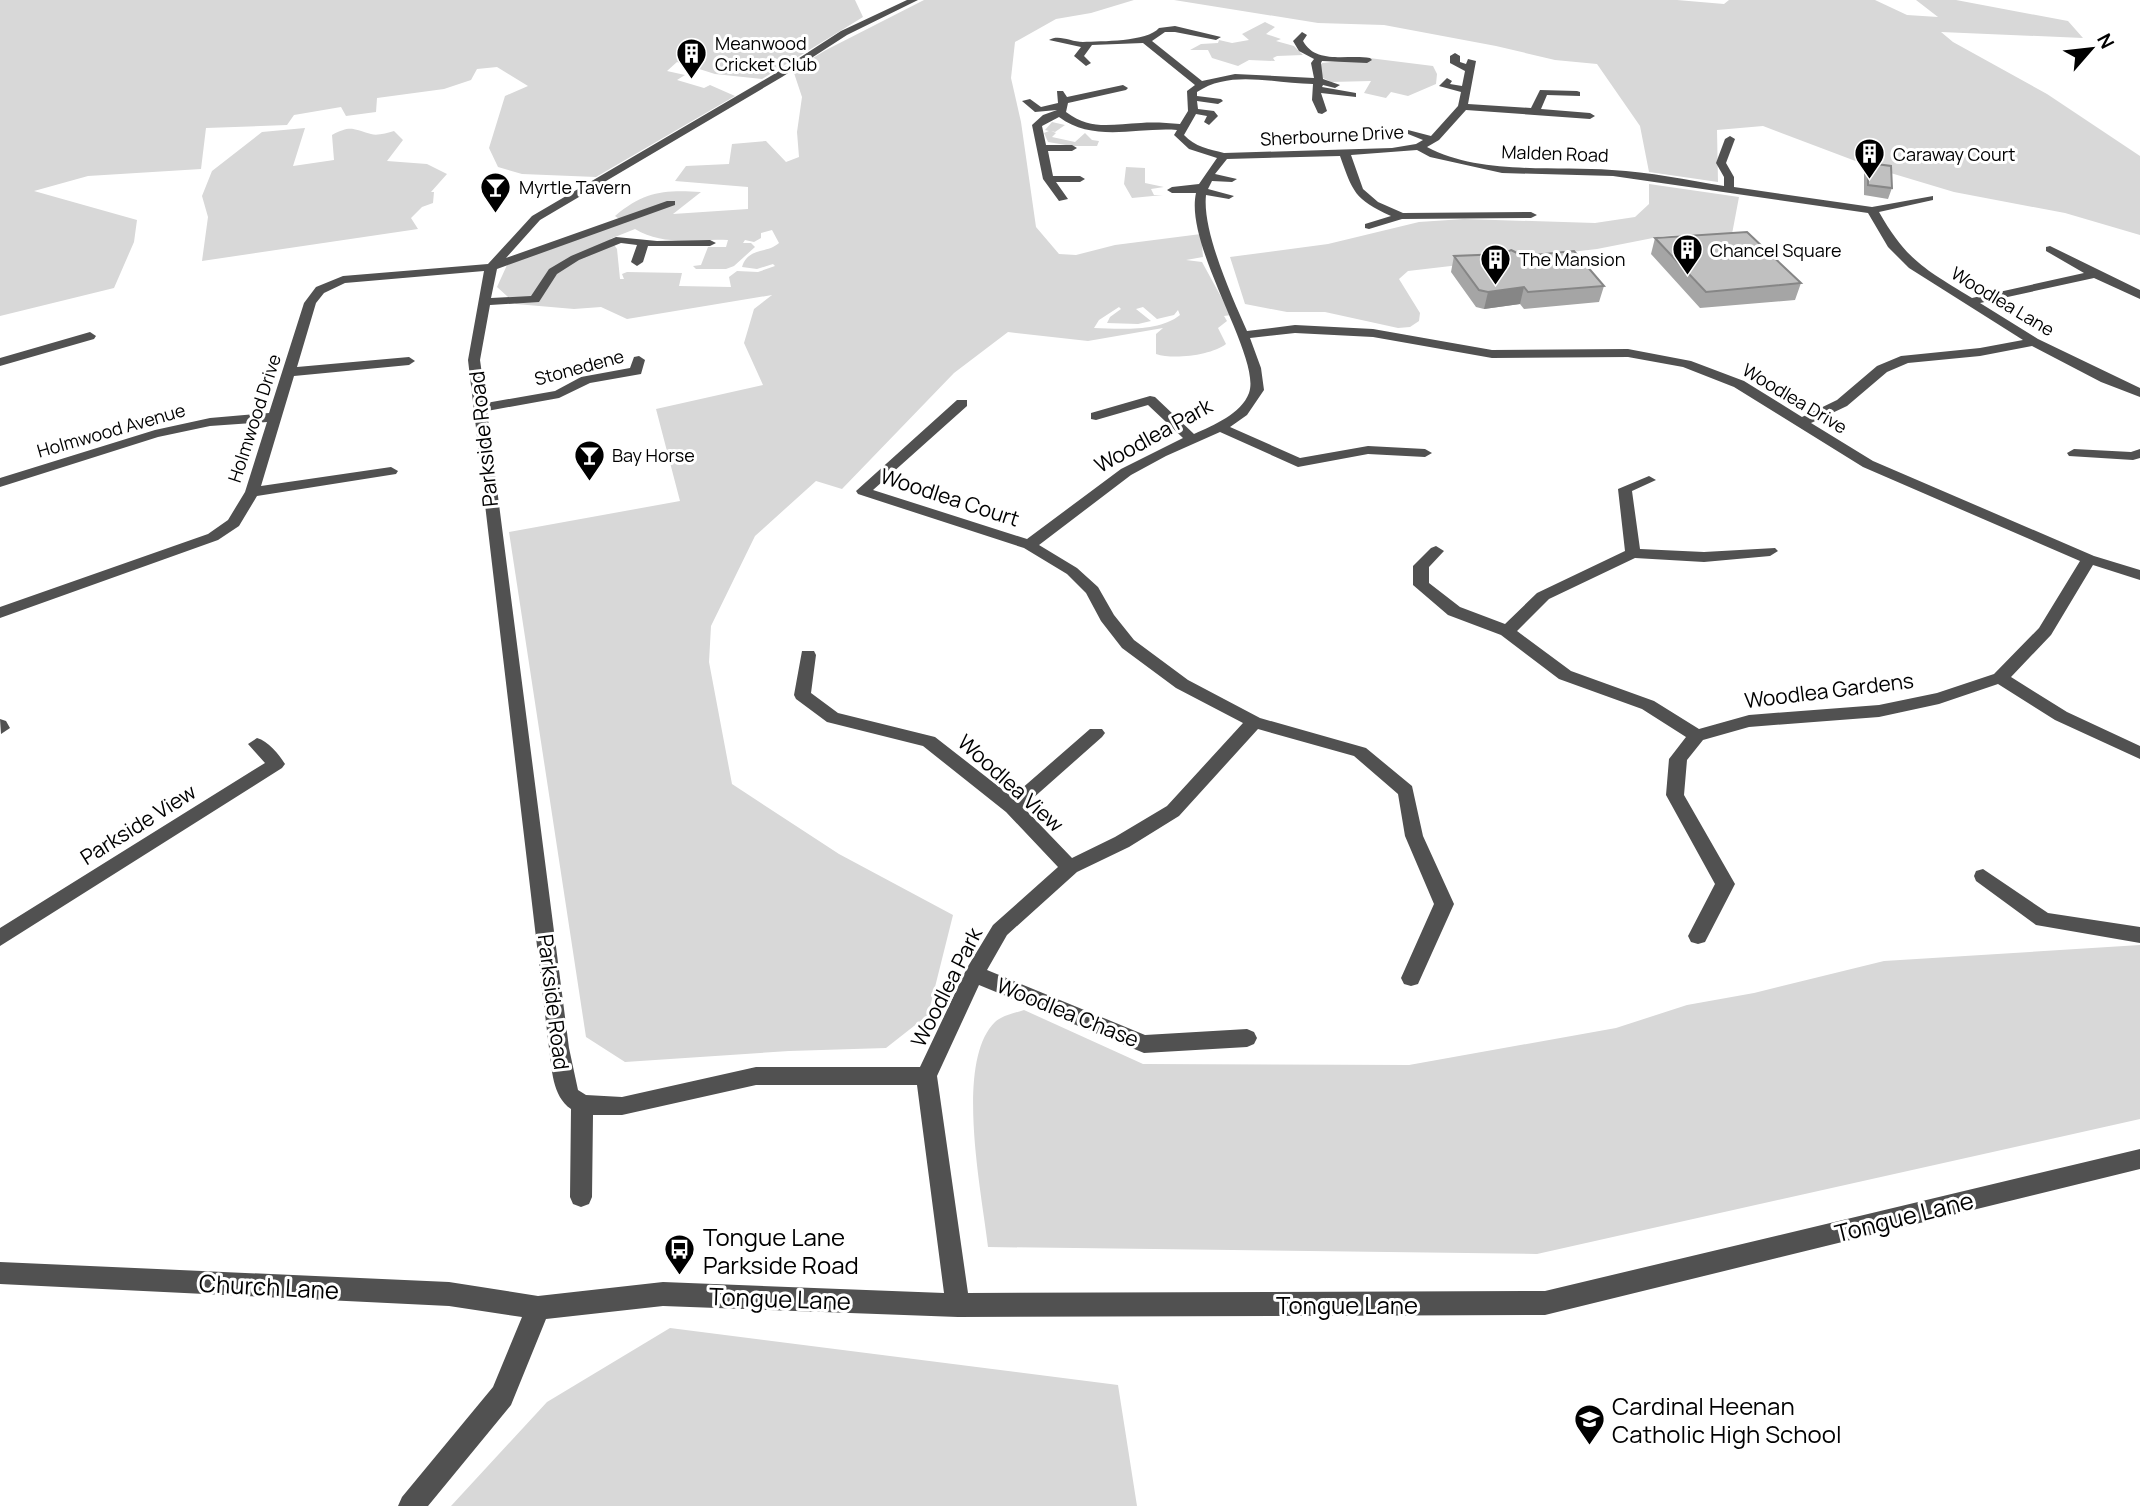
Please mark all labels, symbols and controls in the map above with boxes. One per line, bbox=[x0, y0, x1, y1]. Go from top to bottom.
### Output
north arrow bbox=[2056, 14, 2126, 84]
text: N bbox=[2091, 29, 2121, 53]
place label: Meanwood Cricket Club bbox=[715, 31, 817, 76]
building icon: Meanwood Cricket Club bbox=[675, 36, 709, 80]
street label: Sherbourne Drive bbox=[1259, 119, 1405, 151]
building icon: Caraway Court bbox=[1853, 137, 1887, 181]
street label: Malden Road bbox=[1501, 139, 1609, 167]
place label: Caraway Court bbox=[1893, 142, 2015, 166]
bar icon: Myrtle Tavern bbox=[479, 170, 513, 214]
place label: Myrtle Tavern bbox=[519, 175, 631, 199]
building icon: Chancel Square bbox=[1670, 233, 1704, 277]
place label: Chancel Square bbox=[1710, 238, 1842, 262]
building icon: The Mansion bbox=[1479, 242, 1513, 286]
place label: The Mansion bbox=[1519, 247, 1625, 271]
street label: Woodlea Lane bbox=[1947, 261, 2059, 341]
street label: Stonedene bbox=[532, 344, 626, 390]
street label: Holmwood Drive bbox=[222, 351, 286, 485]
street label: Woodlea Drive bbox=[1738, 357, 1852, 439]
street label: Parkside Road bbox=[462, 370, 504, 508]
street label: Woodlea Park bbox=[1089, 391, 1217, 479]
street label: Holmwood Avenue bbox=[34, 397, 188, 463]
bar icon: Bay Horse bbox=[572, 438, 606, 482]
place label: Bay Horse bbox=[612, 443, 695, 467]
street label: Woodlea Court bbox=[877, 461, 1023, 533]
street label: Woodlea Gardens bbox=[1743, 666, 1915, 714]
street label: Woodlea View bbox=[952, 728, 1070, 838]
street label: Parkside View bbox=[75, 777, 201, 871]
street label: Woodlea Park bbox=[904, 922, 988, 1051]
street label: Parkside Road bbox=[532, 933, 576, 1071]
street label: Woodlea Chase bbox=[993, 971, 1143, 1053]
street label: Tongue Lane bbox=[1831, 1183, 1977, 1249]
place label: Tongue Lane Parkside Road bbox=[703, 1220, 859, 1281]
bus stop icon: Tongue Lane Parkside Road bbox=[663, 1233, 697, 1277]
street label: Church Lane bbox=[198, 1266, 340, 1306]
street label: Tongue Lane bbox=[708, 1279, 852, 1317]
street label: Tongue Lane bbox=[1276, 1288, 1418, 1321]
place label: Cardinal Heenan Catholic High School bbox=[1612, 1389, 1842, 1450]
school or university icon: Cardinal Heenan Catholic High School bbox=[1572, 1402, 1606, 1446]

